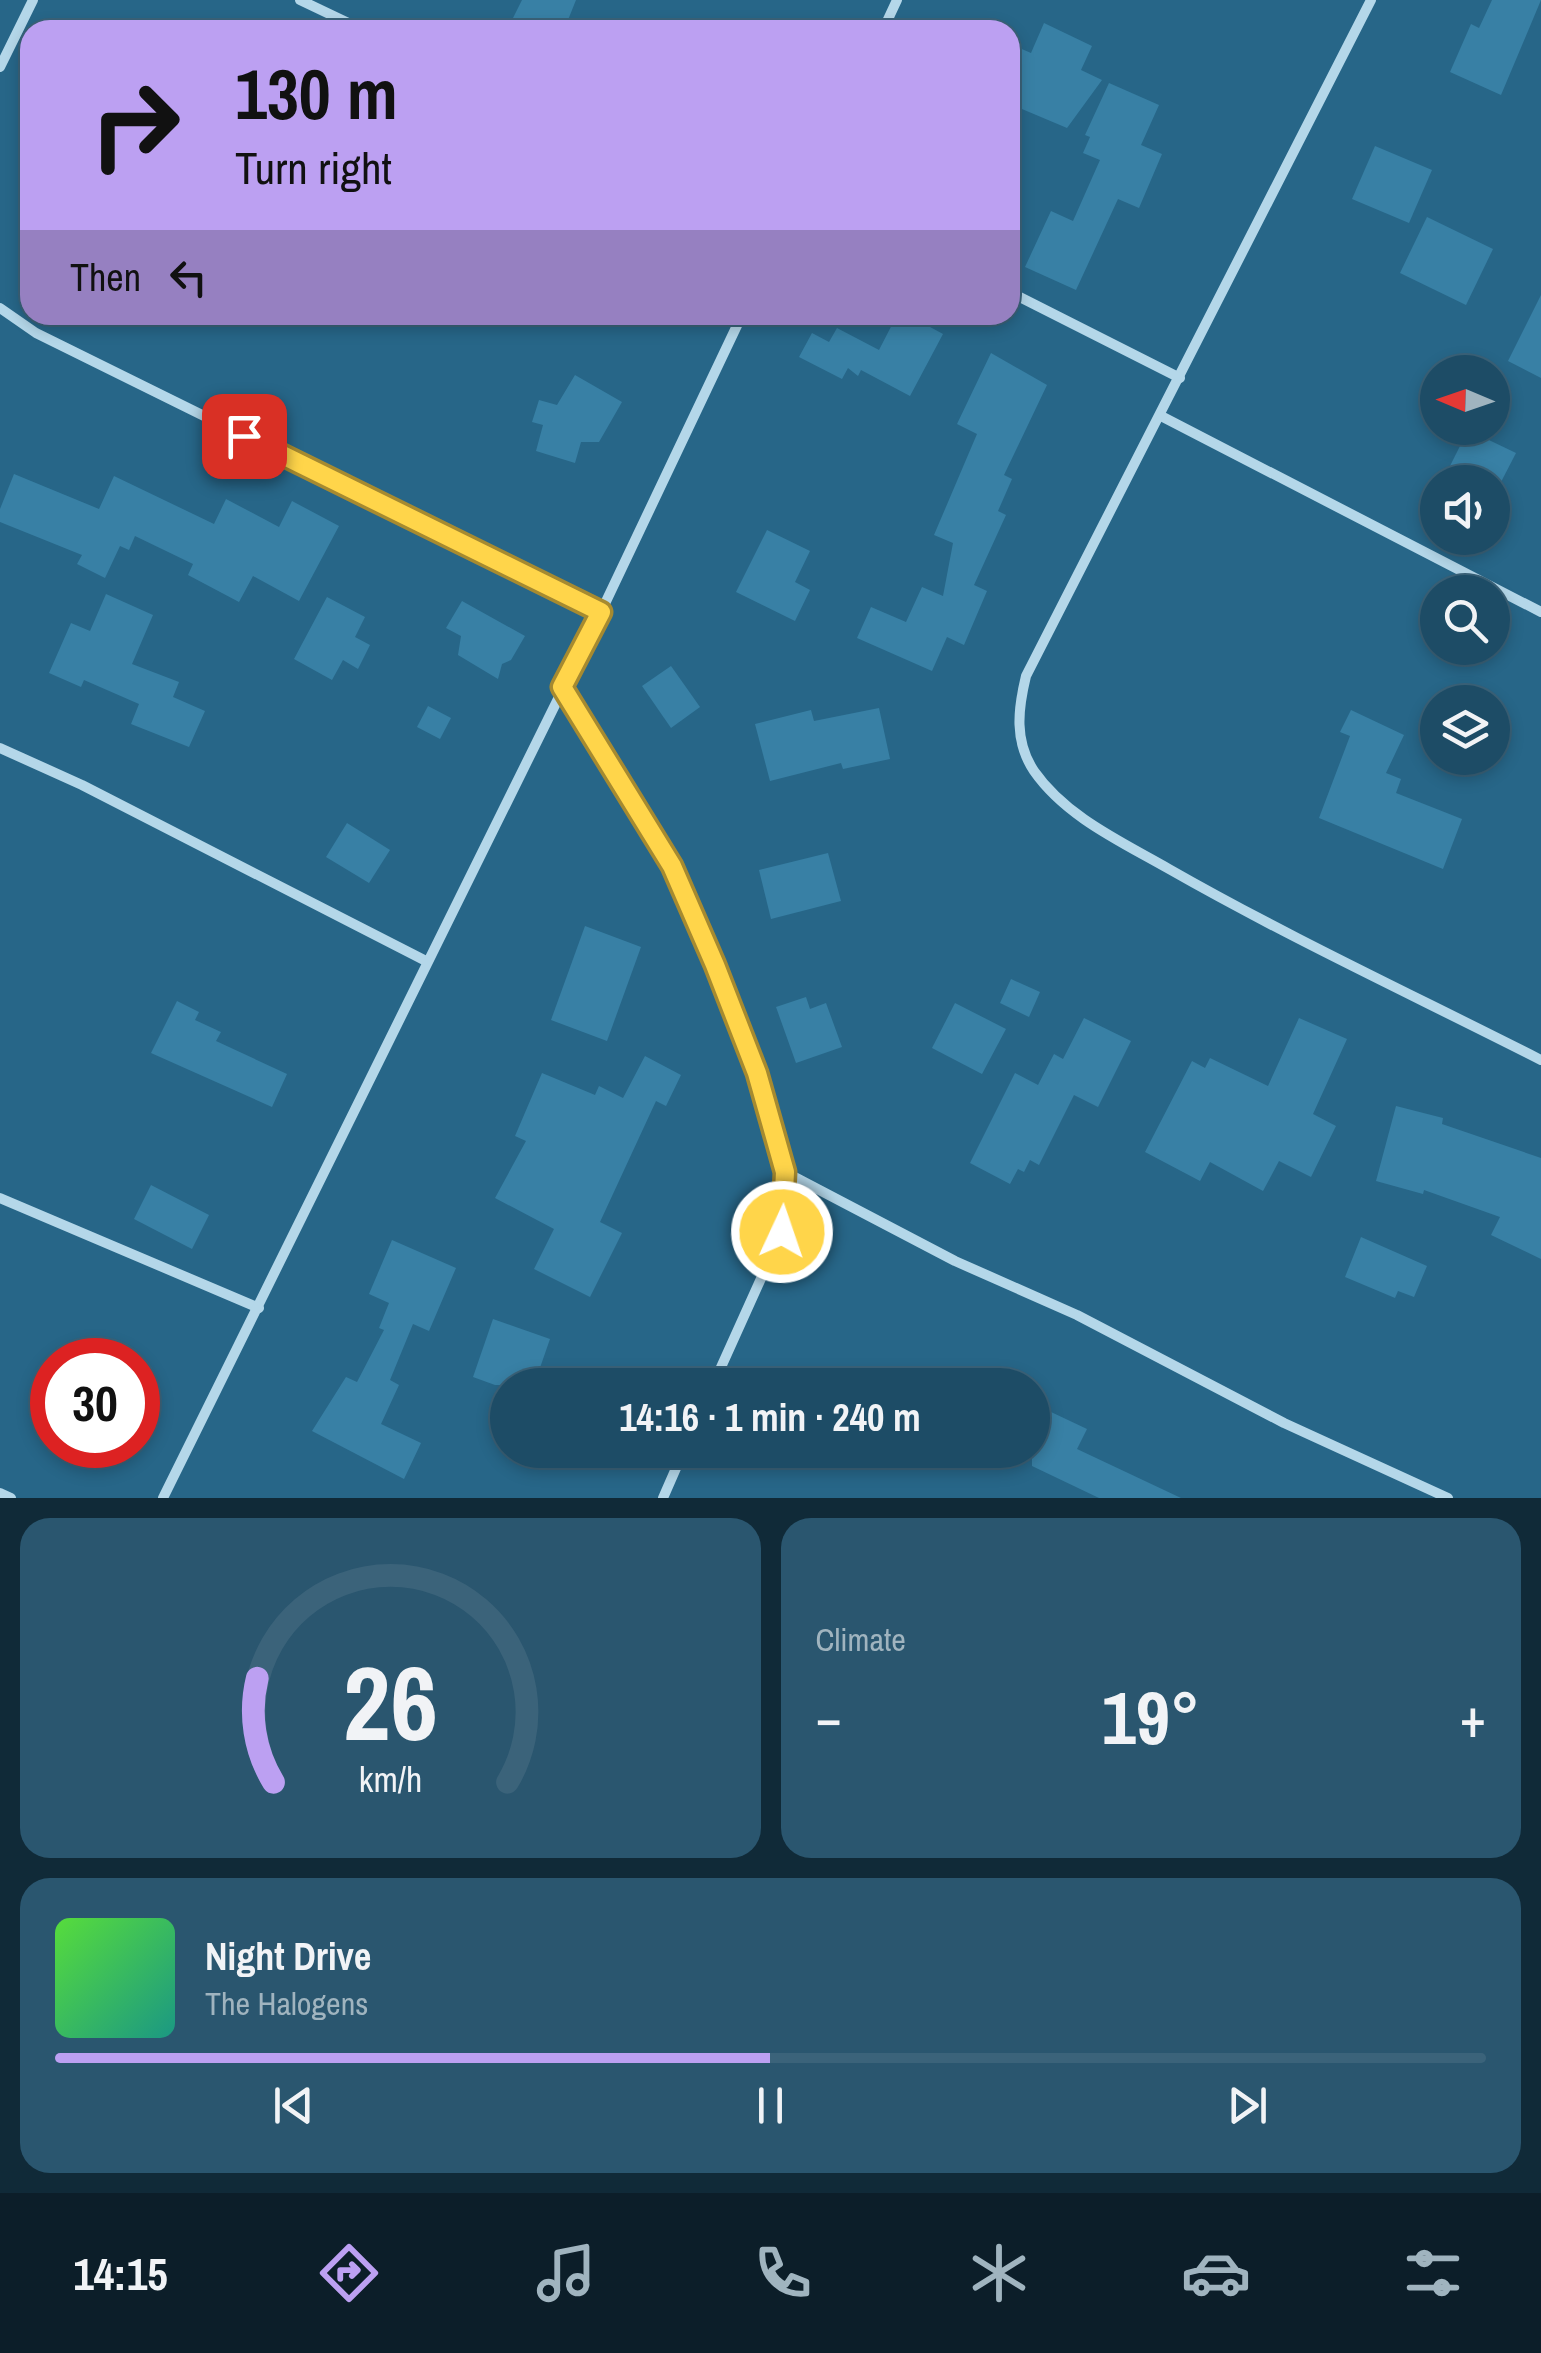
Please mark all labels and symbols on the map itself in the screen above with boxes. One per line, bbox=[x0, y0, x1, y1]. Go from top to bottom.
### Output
north arrow bbox=[1420, 355, 1510, 445]
pin bbox=[202, 394, 287, 479]
position arrow bbox=[730, 1180, 834, 1284]
speed limit sign: 30 bbox=[30, 1338, 160, 1468]

